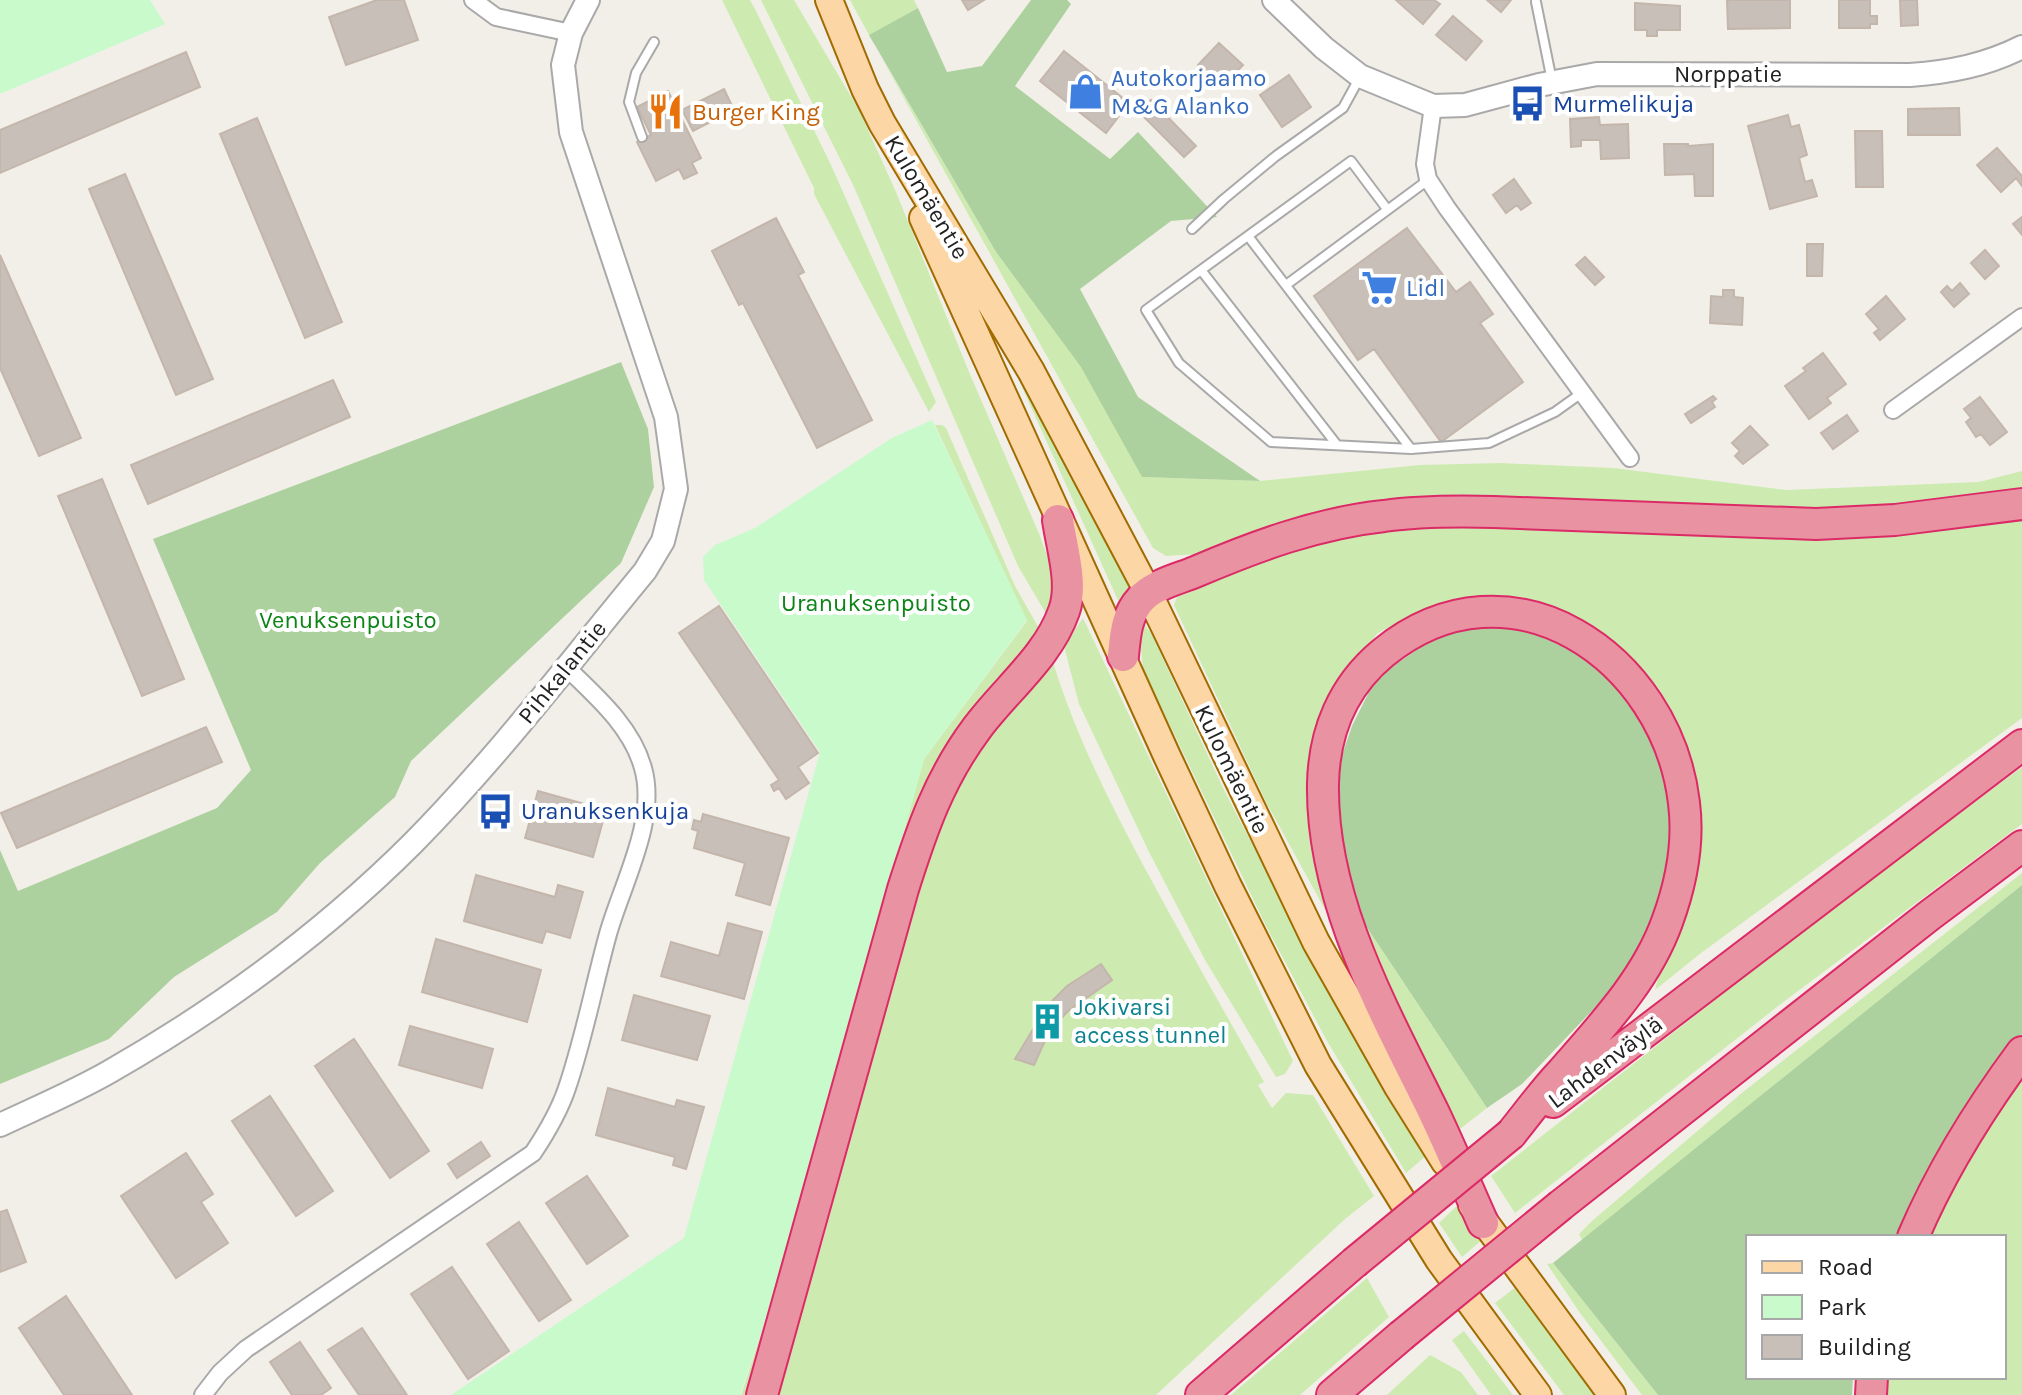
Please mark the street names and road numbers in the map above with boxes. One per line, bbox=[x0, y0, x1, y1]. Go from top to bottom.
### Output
street label: Norppatie bbox=[1674, 60, 1782, 88]
street label: Kulomäentie bbox=[879, 130, 975, 264]
street label: Pihkalantie bbox=[512, 615, 612, 729]
street label: Kulomäentie bbox=[1189, 700, 1275, 838]
street label: Lahdenväylä bbox=[1542, 1010, 1668, 1114]

